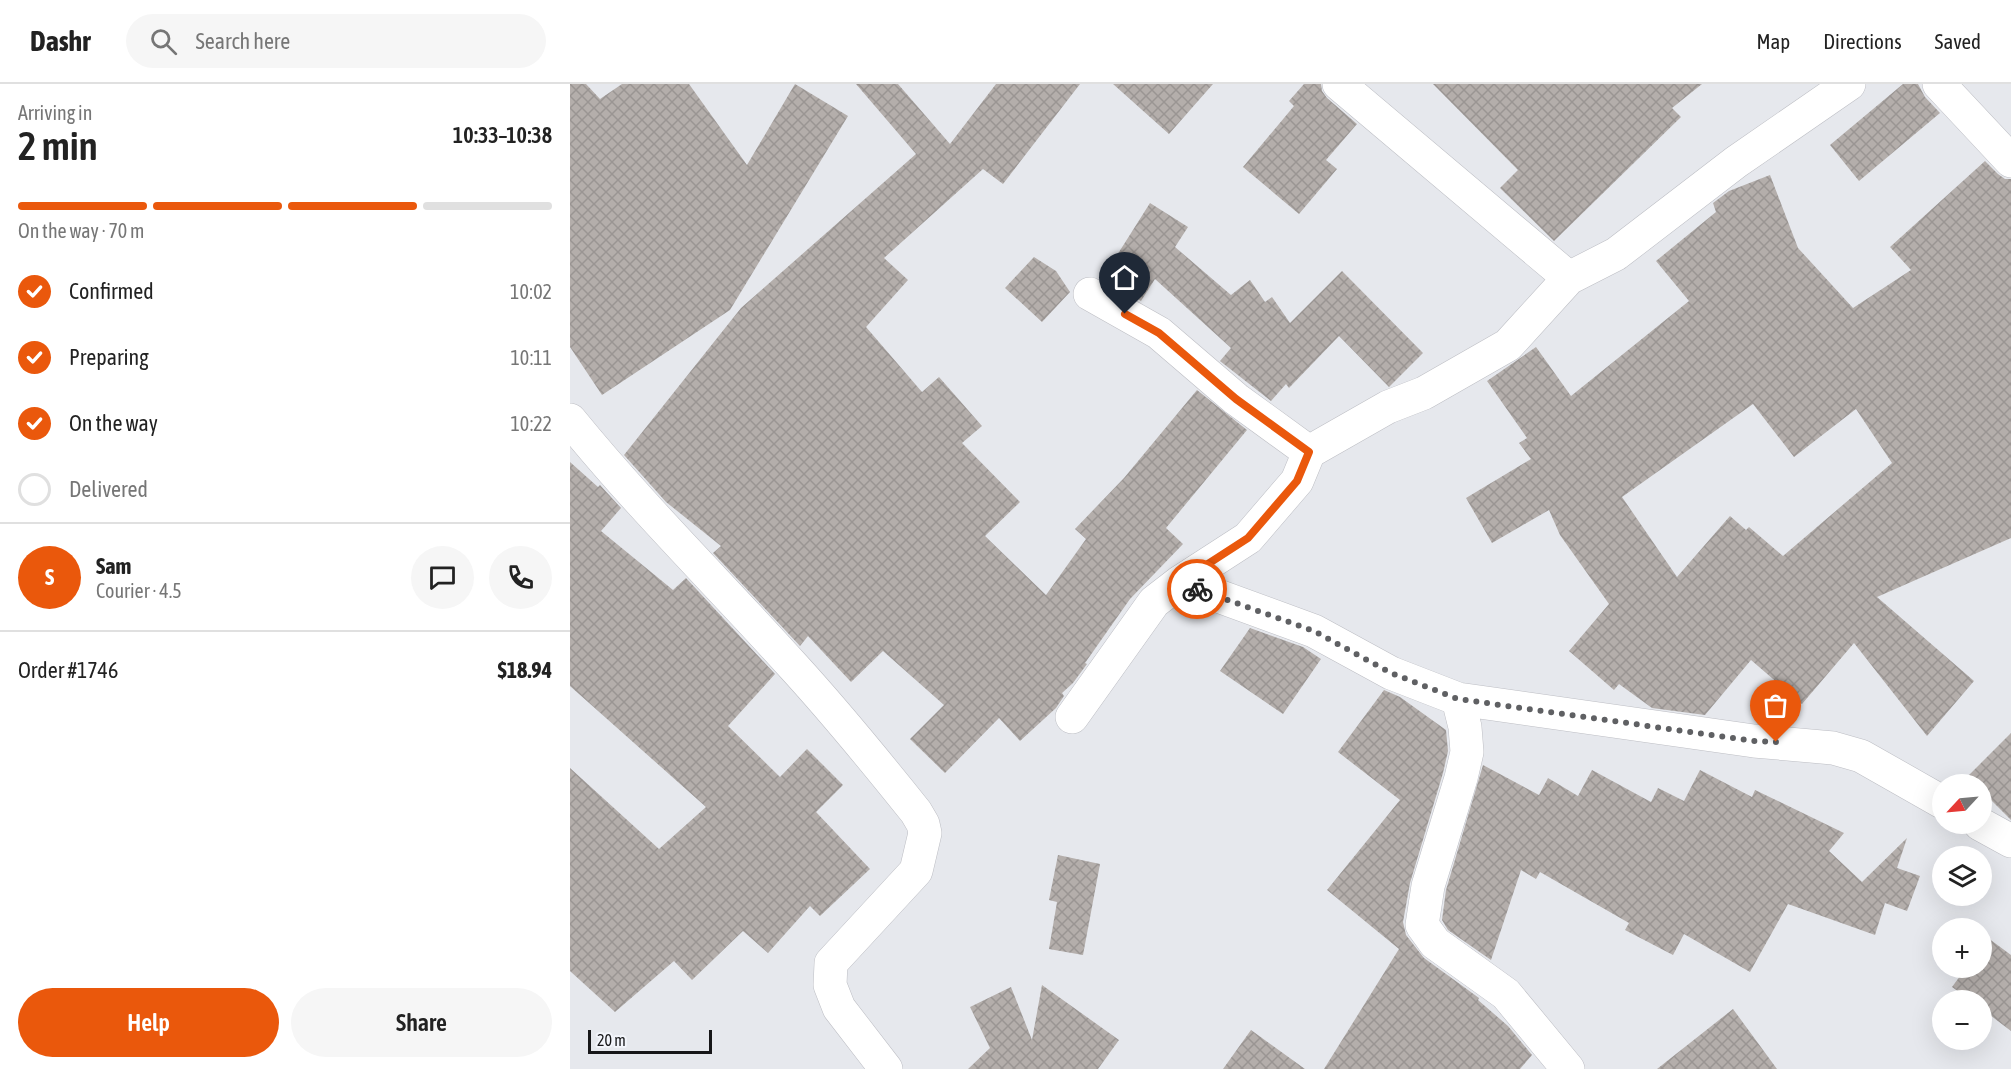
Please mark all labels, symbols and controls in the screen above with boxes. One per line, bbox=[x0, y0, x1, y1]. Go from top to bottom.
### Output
search box bbox=[126, 14, 546, 68]
text: Dashr bbox=[30, 25, 90, 57]
icon: search bbox=[147, 25, 180, 58]
text: Search here bbox=[195, 28, 290, 54]
text: Map bbox=[1756, 29, 1790, 53]
text: Directions bbox=[1823, 29, 1902, 53]
text: Saved bbox=[1935, 29, 1981, 53]
text: Arriving in bbox=[18, 101, 92, 124]
text: 10:33–10:38 bbox=[453, 122, 552, 148]
text: 2 min bbox=[18, 124, 98, 168]
text: On the way · 70 m bbox=[18, 219, 144, 242]
pin bbox=[1099, 252, 1150, 314]
icon: home bbox=[1108, 261, 1141, 294]
icon: check bbox=[18, 275, 51, 308]
text: Confirmed bbox=[69, 278, 154, 304]
text: 10:02 bbox=[510, 280, 552, 303]
icon: check bbox=[18, 341, 51, 374]
text: Preparing bbox=[69, 344, 149, 370]
text: 10:11 bbox=[510, 346, 552, 369]
icon: check bbox=[18, 407, 51, 440]
text: On the way bbox=[69, 410, 158, 436]
text: 10:22 bbox=[510, 412, 552, 435]
text: Delivered bbox=[69, 476, 148, 502]
button: chat bbox=[411, 546, 474, 609]
button: phone bbox=[489, 546, 552, 609]
text: Sam bbox=[96, 553, 131, 579]
courier bbox=[1167, 559, 1227, 619]
text: S bbox=[45, 564, 54, 590]
icon: bike bbox=[1181, 573, 1214, 606]
text: Courier · 4.5 bbox=[96, 579, 182, 602]
text: Order #1746 bbox=[18, 657, 118, 683]
text: $18.94 bbox=[497, 657, 552, 683]
pin bbox=[1750, 680, 1801, 742]
icon: bag bbox=[1759, 689, 1792, 722]
north arrow bbox=[1932, 774, 1992, 834]
map controls bbox=[1932, 774, 1992, 1050]
button: layers bbox=[1932, 846, 1992, 906]
button: + bbox=[1932, 918, 1992, 978]
button: Help bbox=[18, 988, 279, 1057]
button: Share bbox=[291, 988, 552, 1057]
button: − bbox=[1932, 990, 1992, 1050]
scale bar bbox=[588, 1027, 712, 1054]
text: 20 m bbox=[597, 1031, 626, 1049]

